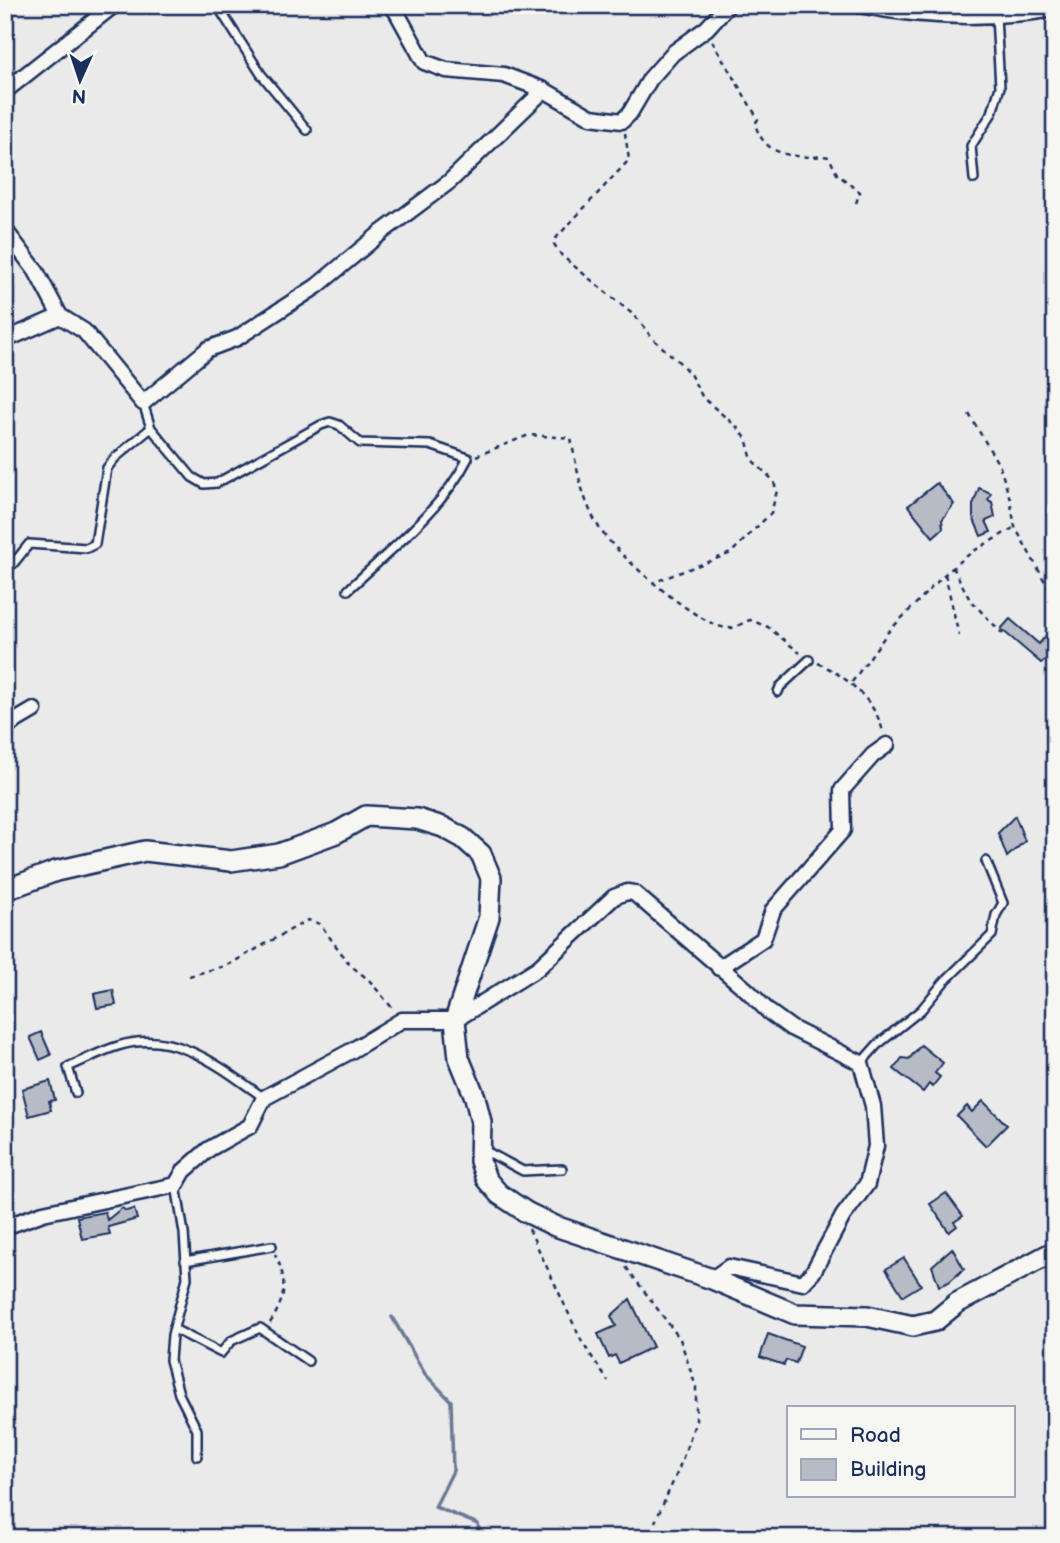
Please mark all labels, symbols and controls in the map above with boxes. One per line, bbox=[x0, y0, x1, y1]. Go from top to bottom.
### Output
north arrow bbox=[46, 46, 116, 116]
text: N bbox=[71, 84, 87, 107]
legend bbox=[787, 1406, 1014, 1498]
text: Road bbox=[850, 1423, 901, 1448]
text: Building bbox=[850, 1457, 926, 1482]

